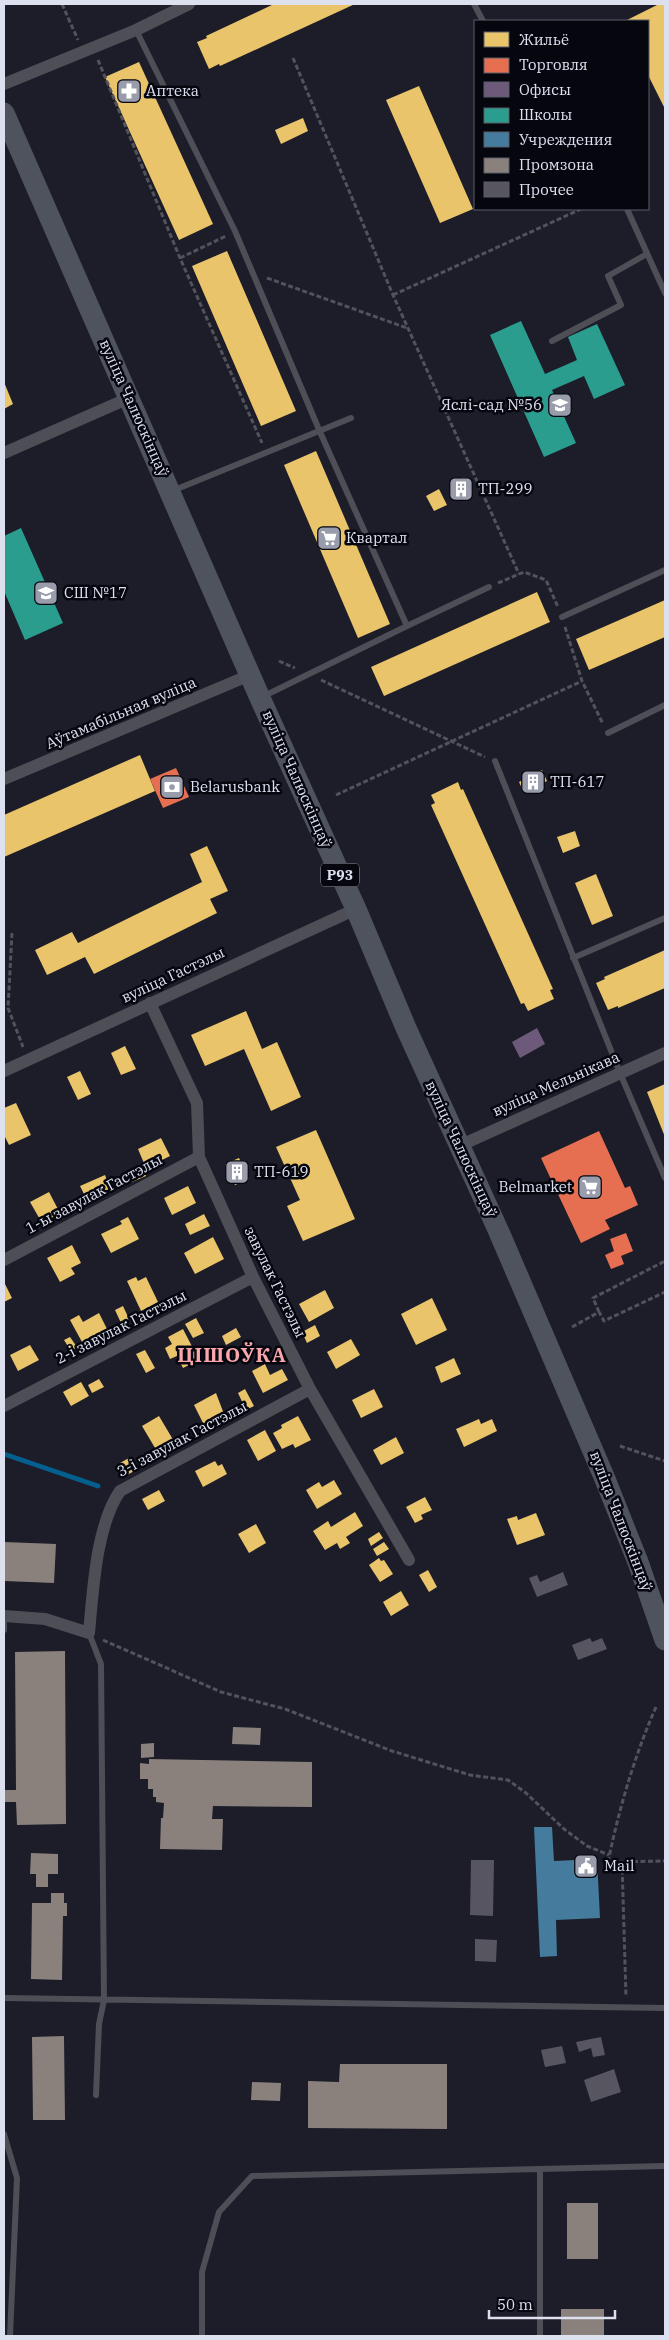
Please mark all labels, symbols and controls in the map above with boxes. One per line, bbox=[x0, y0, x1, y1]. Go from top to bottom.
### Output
legend bbox=[474, 20, 649, 210]
text: Жильё bbox=[519, 30, 569, 49]
text: Торговля bbox=[519, 55, 588, 74]
pharmacy icon: Аптека bbox=[116, 78, 142, 104]
text: Офисы bbox=[519, 80, 571, 99]
place label: Аптека bbox=[146, 81, 199, 100]
text: Школы bbox=[519, 105, 572, 124]
text: Учреждения bbox=[519, 130, 612, 149]
text: Промзона bbox=[519, 155, 594, 174]
text: Прочее bbox=[519, 180, 574, 199]
street label: вуліца Чалюскінцаў bbox=[96, 336, 173, 480]
school or university icon: Яслі-сад №56 bbox=[547, 392, 573, 418]
place label: Яслі-сад №56 bbox=[441, 395, 542, 414]
building icon: ТП-299 bbox=[448, 476, 474, 502]
place label: ТП-299 bbox=[478, 479, 532, 498]
supermarket icon: Квартал bbox=[316, 525, 342, 551]
place label: Квартал bbox=[346, 528, 407, 547]
school or university icon: СШ №17 bbox=[33, 580, 59, 606]
place label: СШ №17 bbox=[64, 583, 127, 602]
street label: Аўтамабільная вуліца bbox=[43, 672, 199, 753]
street label: вуліца Чалюскінцаў bbox=[259, 707, 336, 851]
building icon: ТП-617 bbox=[520, 769, 546, 795]
place label: ТП-617 bbox=[550, 772, 604, 791]
bank icon: Belarusbank bbox=[159, 774, 185, 800]
place label: Belarusbank bbox=[190, 777, 280, 796]
road number: Р93 bbox=[321, 864, 359, 886]
street label: вуліца Гастэлы bbox=[118, 942, 227, 1007]
street label: вуліца Мельнікава bbox=[489, 1047, 622, 1120]
street label: вуліца Чалюскінцаў bbox=[421, 1077, 501, 1220]
street label: 1-ы завулак Гастэлы bbox=[22, 1150, 165, 1238]
building icon: ТП-619 bbox=[224, 1159, 250, 1185]
place label: ТП-619 bbox=[254, 1162, 308, 1181]
supermarket icon: Belmarket bbox=[577, 1174, 603, 1200]
place label: Belmarket bbox=[498, 1177, 572, 1196]
street label: завулак Гастэлы bbox=[240, 1223, 311, 1340]
street label: 2-і завулак Гастэлы bbox=[52, 1285, 189, 1368]
district label: ЦІШОЎКА bbox=[177, 1341, 287, 1368]
street label: 3-і завулак Гастэлы bbox=[114, 1396, 250, 1481]
street label: вуліца Чалюскінцаў bbox=[586, 1448, 657, 1594]
public building icon: Mail bbox=[573, 1853, 599, 1879]
place label: Mail bbox=[604, 1856, 635, 1875]
scale bar bbox=[489, 2288, 615, 2320]
text: 50 m bbox=[497, 2295, 533, 2314]

